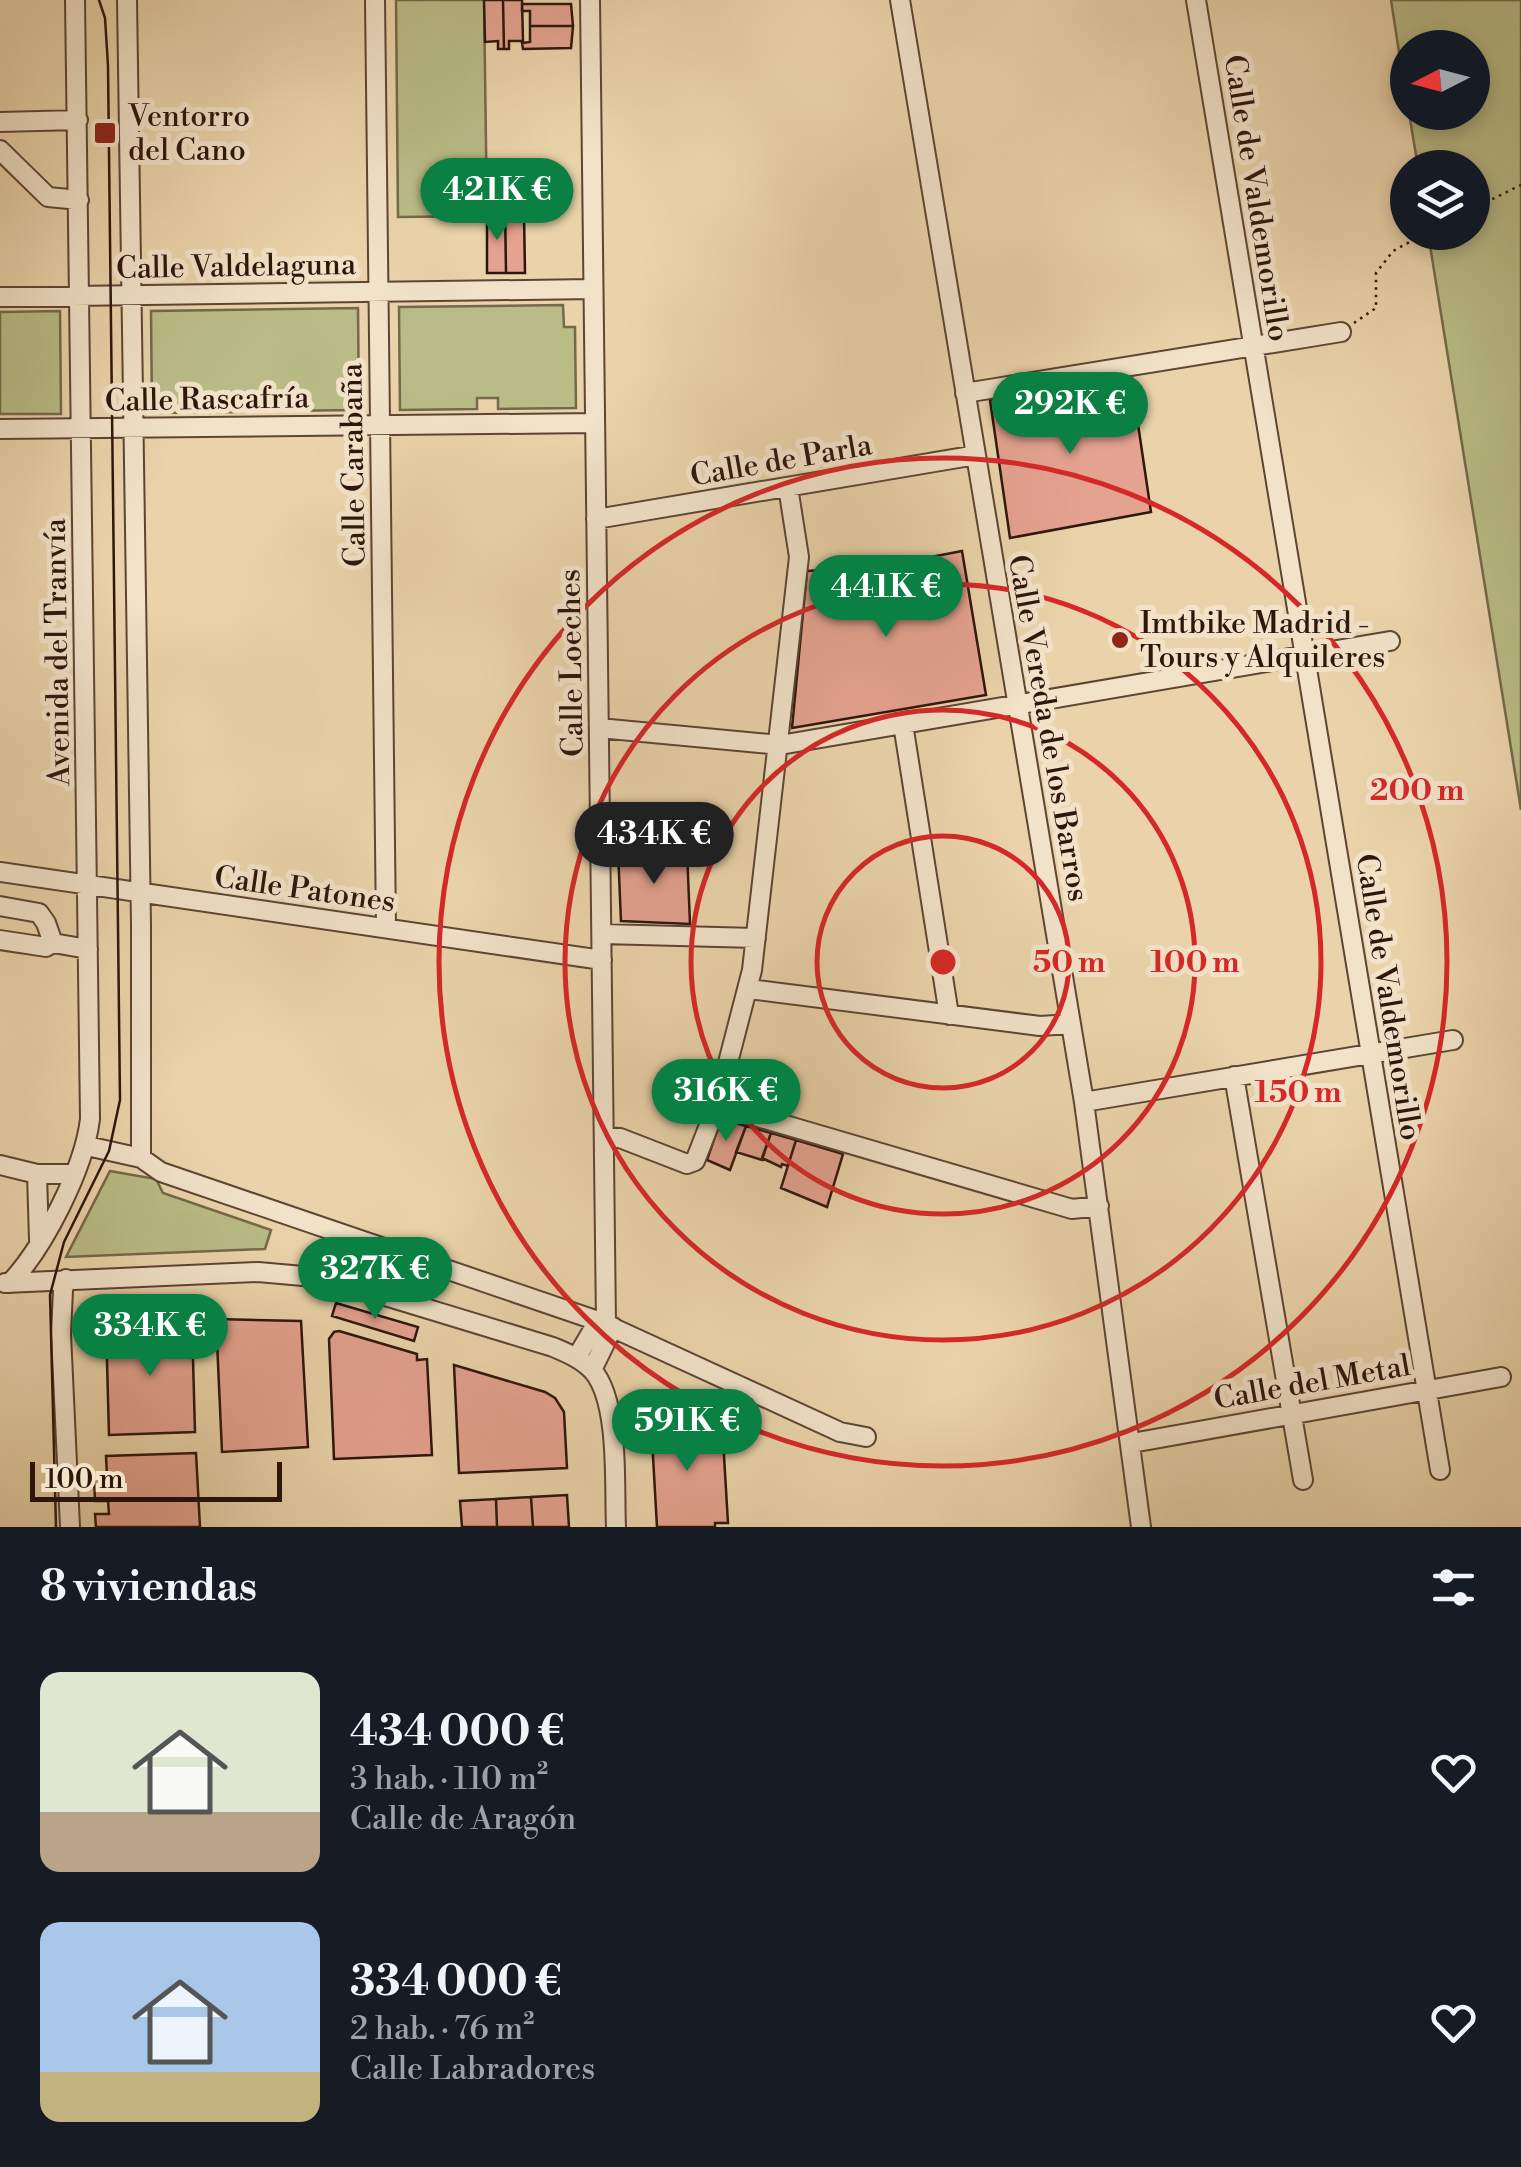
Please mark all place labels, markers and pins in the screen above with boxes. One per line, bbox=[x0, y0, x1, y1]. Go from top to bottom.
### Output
place label: Ventorro del Cano bbox=[127, 98, 250, 170]
marker: Ventorro del Cano bbox=[92, 120, 118, 146]
pin: 421K € bbox=[416, 158, 578, 243]
pin: 292K € bbox=[989, 372, 1151, 457]
pin: 441K € bbox=[805, 555, 967, 640]
place label: Imtbike Madrid - Tours y Alquileres bbox=[1140, 605, 1385, 677]
marker: Imtbike Madrid - Tours y Alquileres bbox=[1109, 629, 1131, 651]
pin: 434K € bbox=[573, 802, 735, 887]
centre of rings bbox=[925, 944, 961, 980]
pin: 316K € bbox=[645, 1059, 807, 1144]
pin: 327K € bbox=[294, 1237, 456, 1322]
pin: 334K € bbox=[69, 1294, 231, 1379]
pin: 591K € bbox=[606, 1389, 768, 1474]

